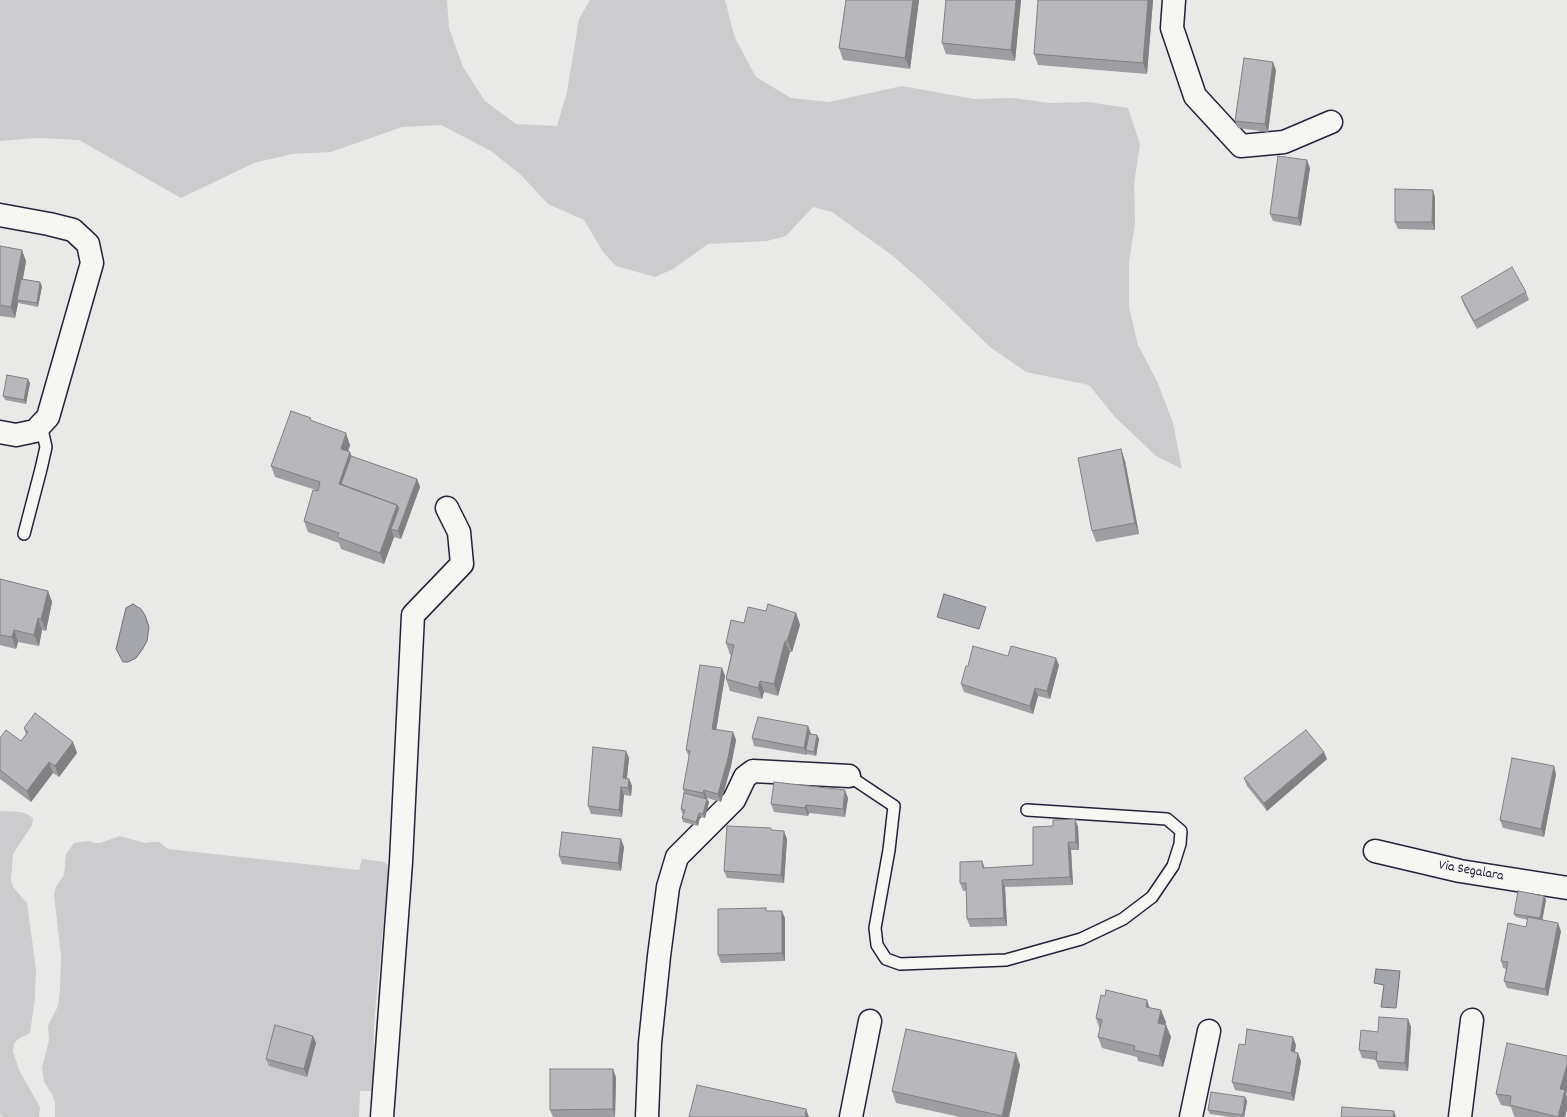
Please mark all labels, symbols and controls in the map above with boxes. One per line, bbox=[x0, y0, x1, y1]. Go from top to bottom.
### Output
street label: Via Segalara bbox=[1437, 858, 1505, 886]

